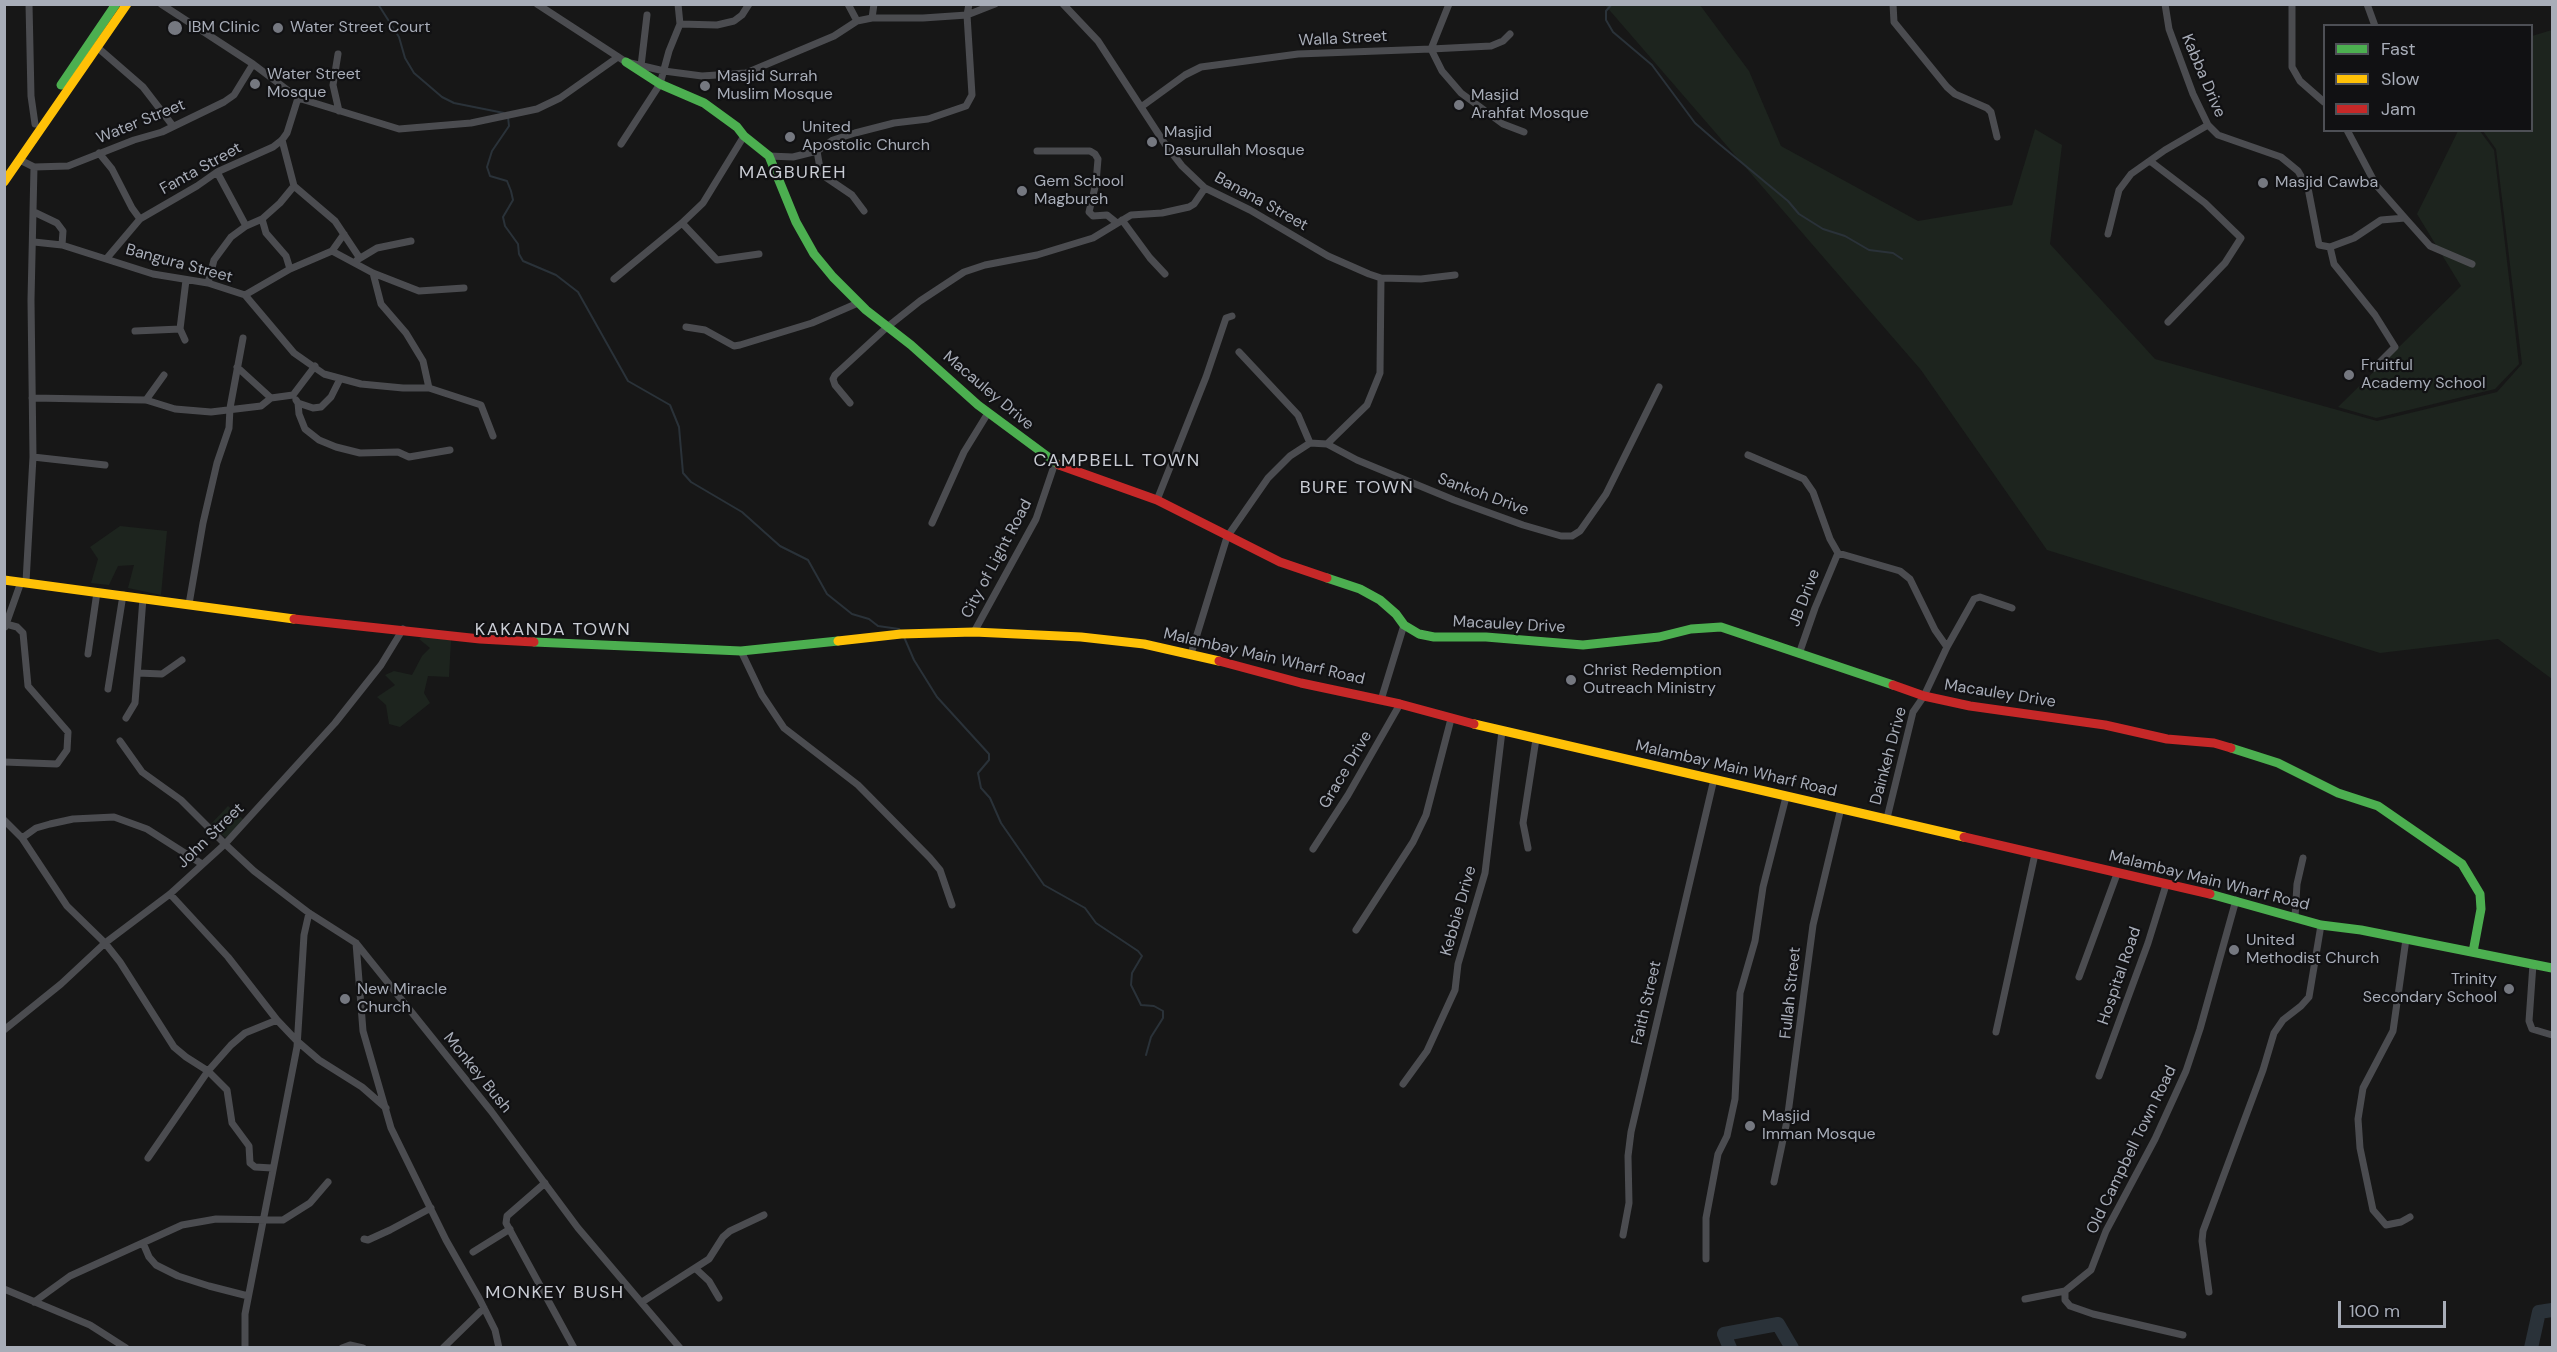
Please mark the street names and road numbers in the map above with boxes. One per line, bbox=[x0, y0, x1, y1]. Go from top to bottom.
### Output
street label: Walla Street bbox=[1298, 27, 1388, 51]
street label: Kabba Drive bbox=[2177, 31, 2229, 121]
street label: Water Street bbox=[94, 96, 188, 148]
street label: Fanta Street bbox=[157, 139, 245, 199]
street label: Banana Street bbox=[1211, 168, 1311, 236]
street label: Bangura Street bbox=[123, 241, 235, 287]
street label: Macauley Drive bbox=[939, 347, 1037, 435]
street label: Sankoh Drive bbox=[1435, 470, 1531, 520]
street label: City of Light Road bbox=[958, 496, 1036, 622]
street label: JB Drive bbox=[1785, 567, 1825, 629]
street label: Macauley Drive bbox=[1452, 612, 1566, 638]
street label: Malambay Main Wharf Road bbox=[1161, 624, 1367, 690]
street label: Macauley Drive bbox=[1943, 676, 2057, 712]
street label: Dainkeh Drive bbox=[1867, 705, 1911, 807]
street label: Grace Drive bbox=[1315, 728, 1377, 812]
street label: Malambay Main Wharf Road bbox=[1633, 736, 1839, 802]
street label: John Street bbox=[174, 799, 248, 873]
street label: Malambay Main Wharf Road bbox=[2107, 847, 2311, 915]
street label: Kebbie Drive bbox=[1437, 864, 1481, 958]
street label: Hospital Road bbox=[2094, 925, 2146, 1027]
street label: Fullah Street bbox=[1777, 946, 1805, 1040]
street label: Faith Street bbox=[1628, 959, 1666, 1047]
street label: Monkey Bush bbox=[439, 1029, 515, 1117]
street label: Old Campbell Town Road bbox=[2083, 1063, 2181, 1237]

